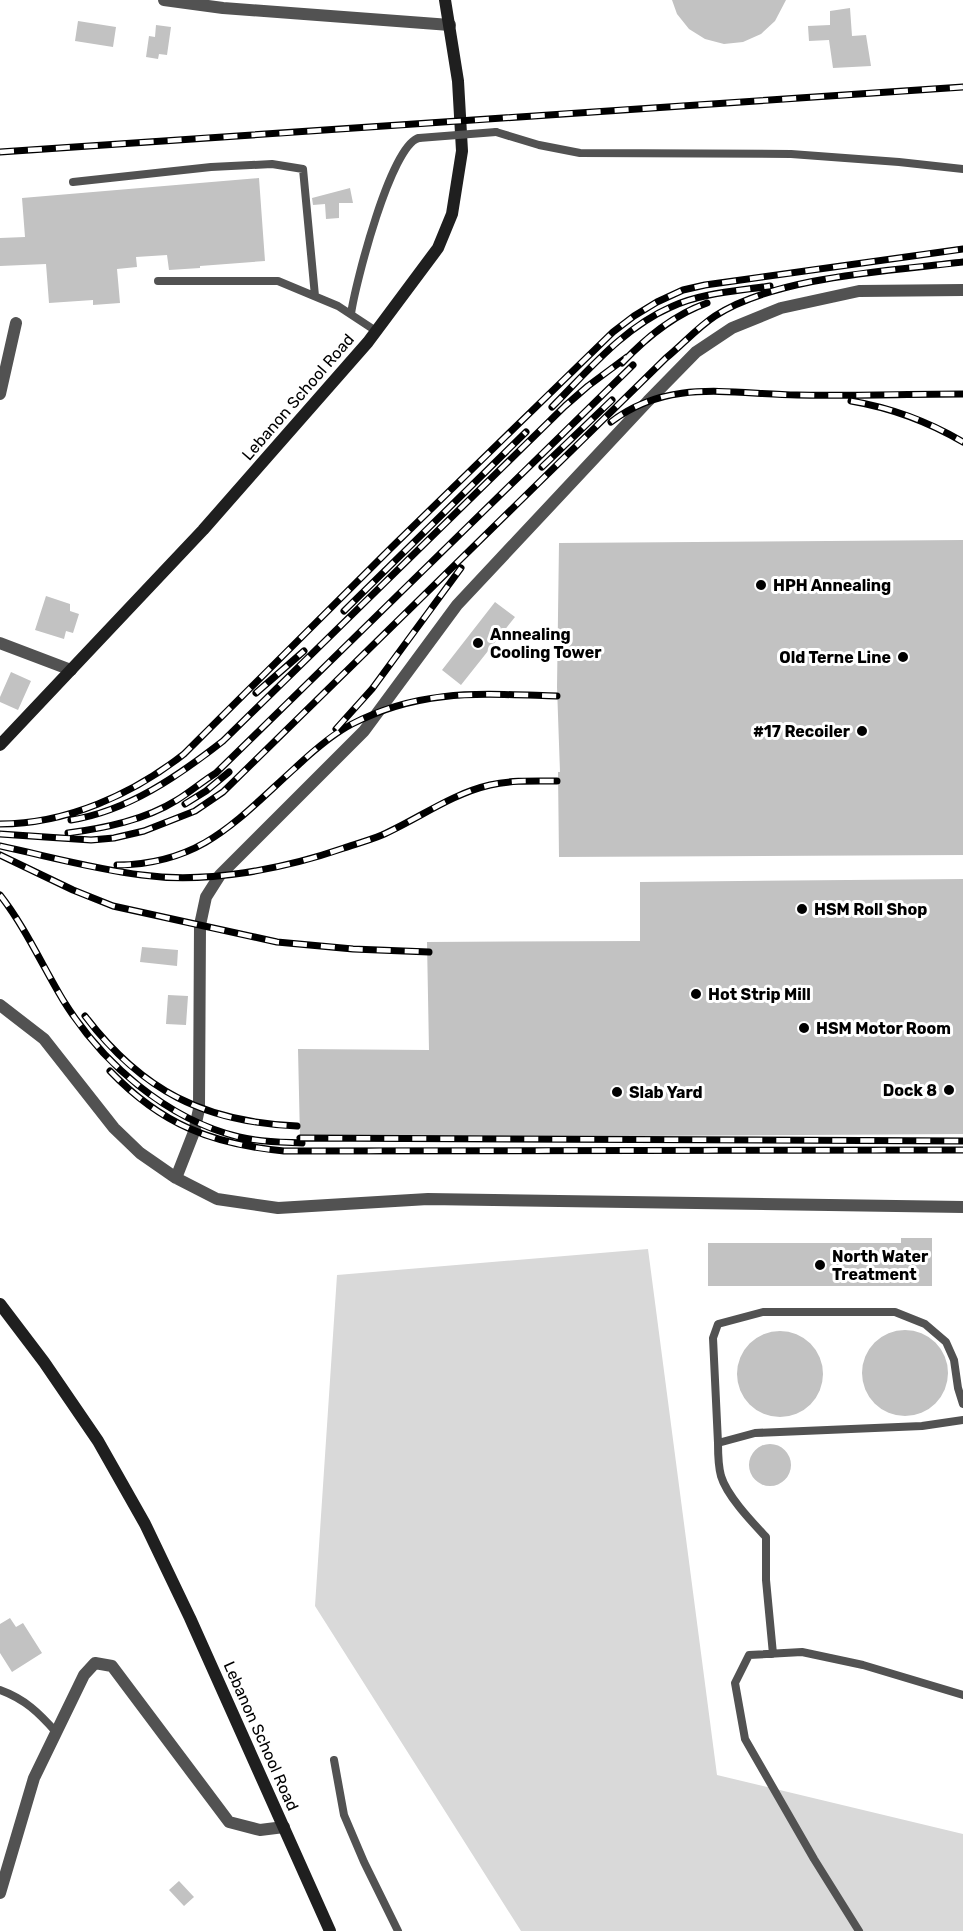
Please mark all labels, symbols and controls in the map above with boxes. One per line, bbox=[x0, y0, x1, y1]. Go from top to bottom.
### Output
street label: Lebanon School Road bbox=[238, 330, 358, 464]
place label: HPH Annealing bbox=[773, 576, 891, 595]
marker: HPH Annealing bbox=[754, 578, 768, 592]
place label: Annealing Cooling Tower bbox=[490, 625, 602, 662]
marker: Annealing Cooling Tower bbox=[471, 636, 485, 650]
place label: Old Terne Line bbox=[779, 648, 891, 667]
marker: Old Terne Line bbox=[896, 650, 910, 664]
place label: #17 Recoiler bbox=[753, 722, 851, 741]
marker: #17 Recoiler bbox=[855, 724, 869, 738]
place label: HSM Roll Shop bbox=[814, 900, 927, 919]
marker: HSM Roll Shop bbox=[795, 902, 809, 916]
place label: Hot Strip Mill bbox=[708, 985, 811, 1004]
marker: Hot Strip Mill bbox=[689, 987, 703, 1001]
place label: HSM Motor Room bbox=[816, 1019, 951, 1038]
marker: HSM Motor Room bbox=[797, 1021, 811, 1035]
place label: Dock 8 bbox=[883, 1081, 937, 1100]
place label: Slab Yard bbox=[629, 1083, 703, 1102]
marker: Dock 8 bbox=[942, 1083, 956, 1097]
marker: Slab Yard bbox=[610, 1085, 624, 1099]
place label: North Water Treatment bbox=[832, 1247, 929, 1284]
marker: North Water Treatment bbox=[813, 1258, 827, 1272]
street label: Lebanon School Road bbox=[220, 1658, 302, 1814]

